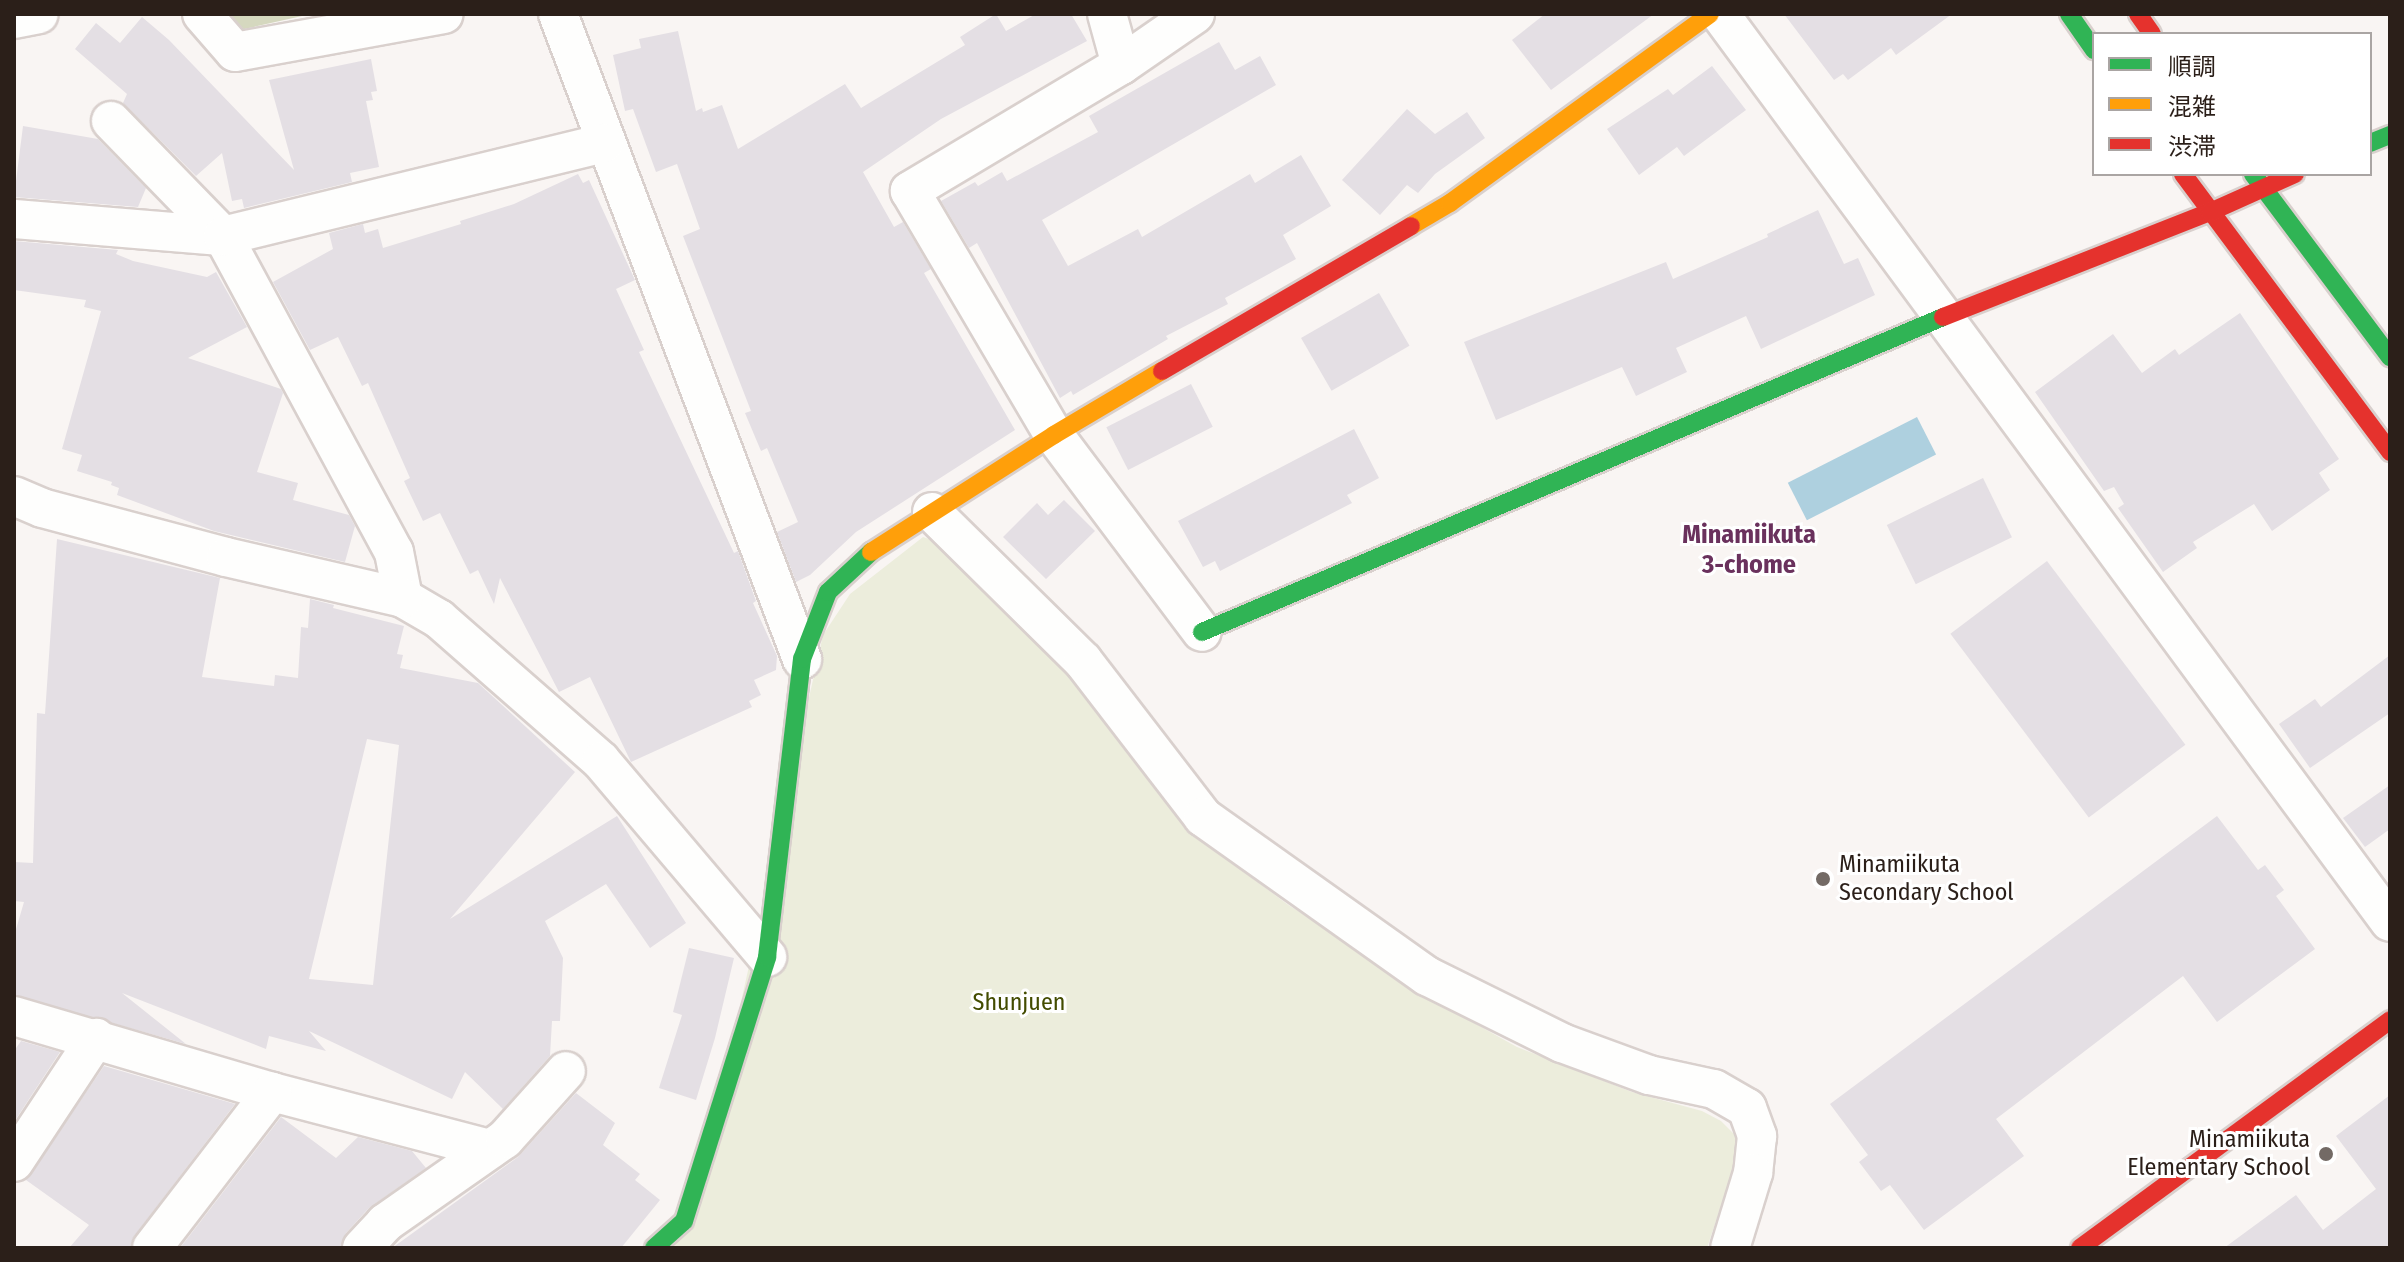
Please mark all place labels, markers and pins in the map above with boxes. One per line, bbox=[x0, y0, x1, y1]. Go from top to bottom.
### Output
place label: Minamiikuta Secondary School bbox=[1839, 851, 2014, 907]
marker: Minamiikuta Secondary School bbox=[1814, 870, 1832, 888]
place label: Minamiikuta Elementary School bbox=[2127, 1126, 2310, 1182]
marker: Minamiikuta Elementary School bbox=[2317, 1145, 2335, 1163]

